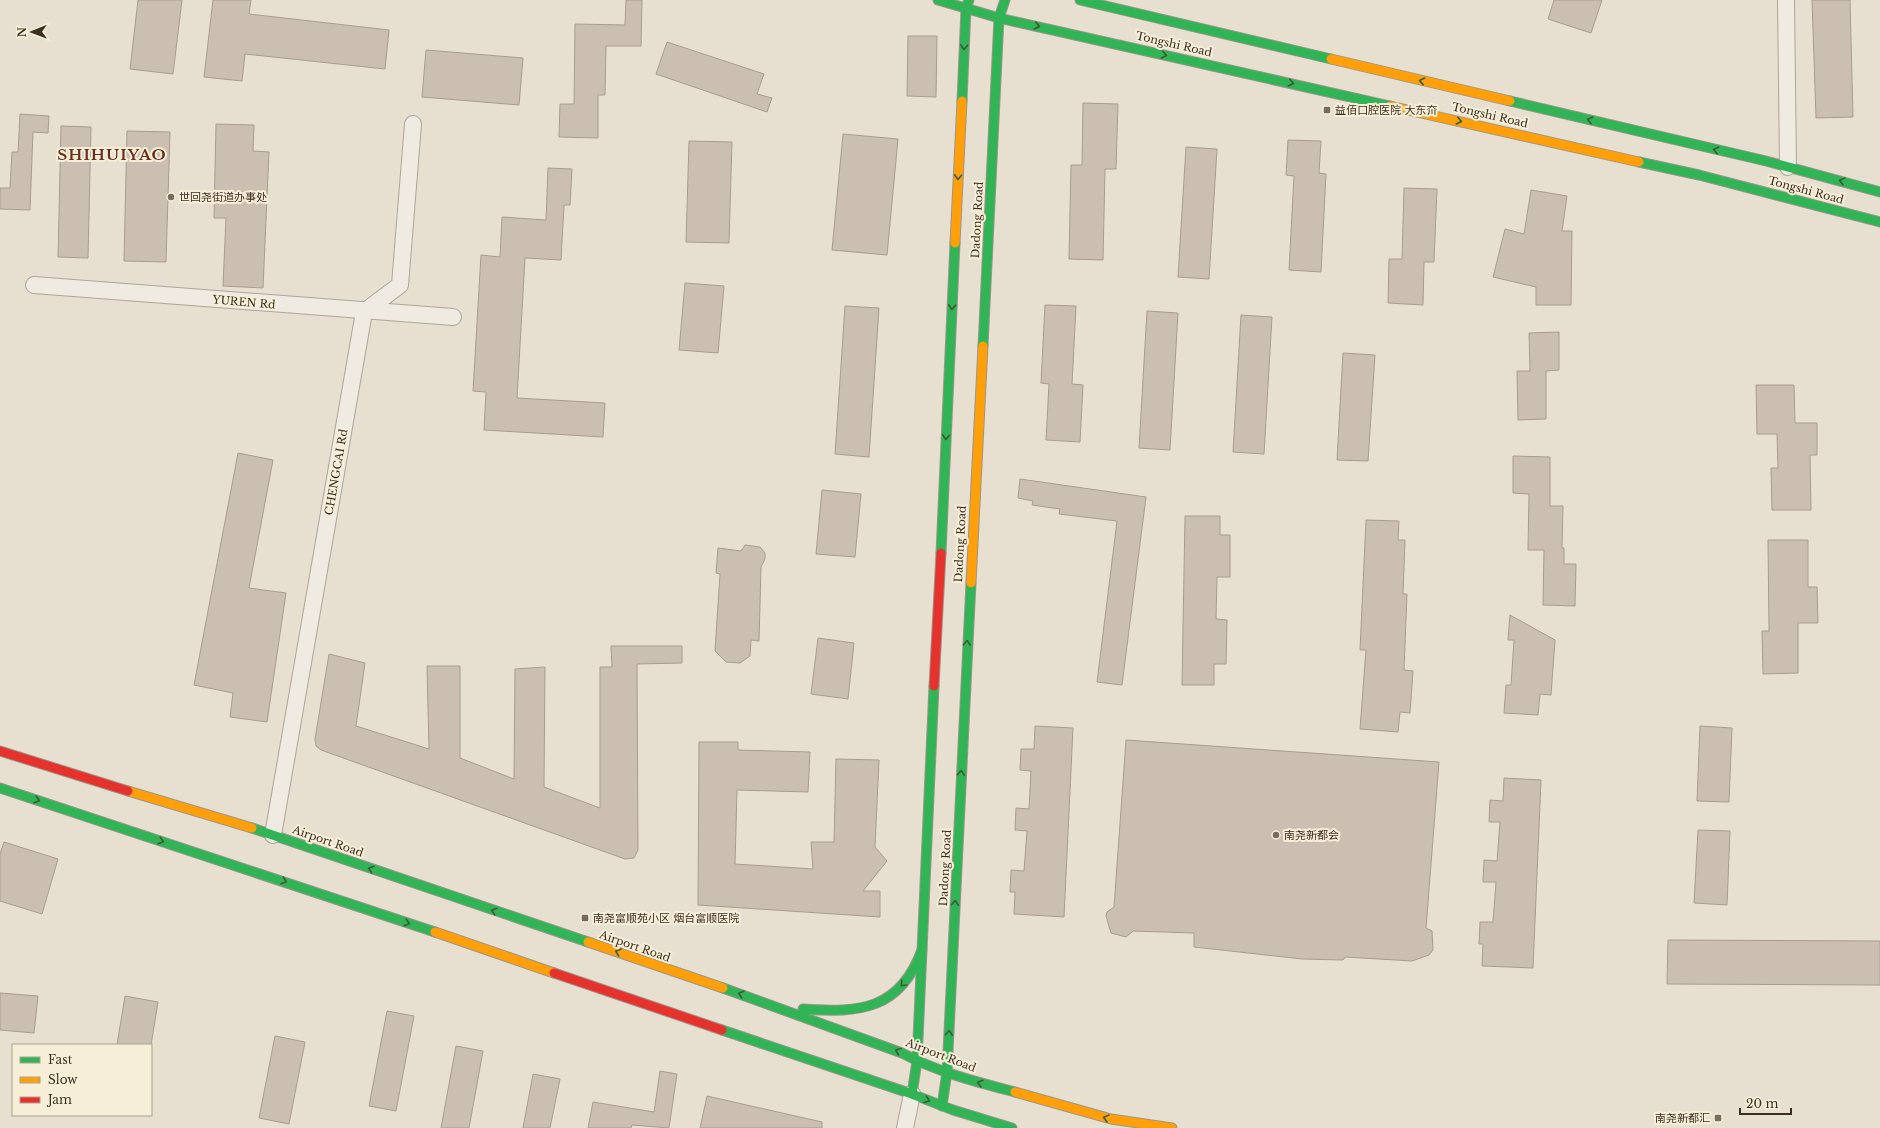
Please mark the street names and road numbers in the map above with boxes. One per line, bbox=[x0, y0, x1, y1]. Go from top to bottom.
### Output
street label: Tongshi Road bbox=[1135, 28, 1214, 60]
street label: Tongshi Road bbox=[1451, 99, 1530, 131]
street label: Tongshi Road bbox=[1767, 173, 1846, 207]
street label: Dadong Road bbox=[968, 181, 986, 259]
street label: YUREN Rd bbox=[211, 292, 277, 312]
street label: CHENGCAI Rd bbox=[322, 427, 351, 516]
street label: Dadong Road bbox=[951, 505, 969, 583]
street label: Airport Road bbox=[290, 822, 366, 860]
street label: Dadong Road bbox=[936, 829, 954, 907]
street label: Airport Road bbox=[597, 927, 673, 965]
street label: Airport Road bbox=[903, 1035, 979, 1075]

